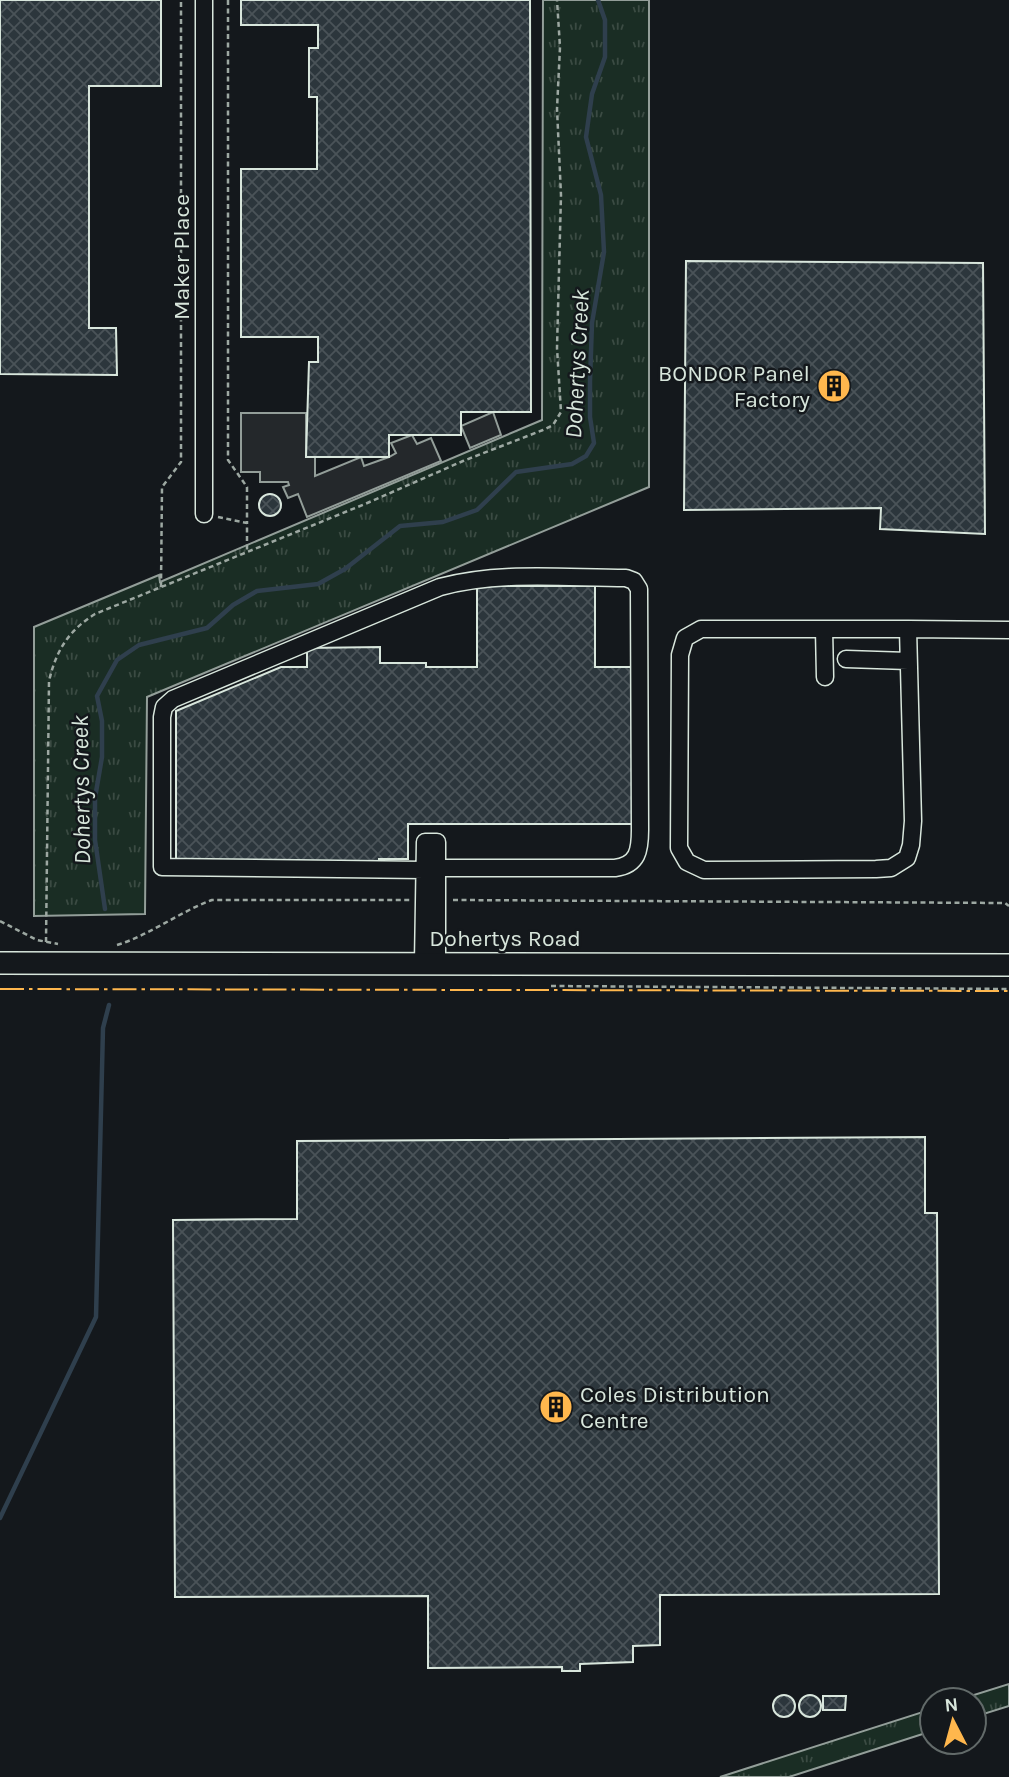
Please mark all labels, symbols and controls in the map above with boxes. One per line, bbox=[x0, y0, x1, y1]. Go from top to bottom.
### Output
street label: Maker Place bbox=[168, 194, 195, 320]
water label: Dohertys Creek bbox=[559, 288, 595, 439]
place label: BONDOR Panel Factory bbox=[658, 360, 810, 413]
building icon: BONDOR Panel Factory bbox=[815, 367, 853, 405]
water label: Dohertys Creek bbox=[66, 714, 96, 865]
street label: Dohertys Road bbox=[429, 925, 581, 952]
place label: Coles Distribution Centre bbox=[580, 1381, 770, 1434]
building icon: Coles Distribution Centre bbox=[537, 1388, 575, 1426]
north arrow bbox=[918, 1686, 988, 1756]
text: N bbox=[943, 1693, 959, 1717]

